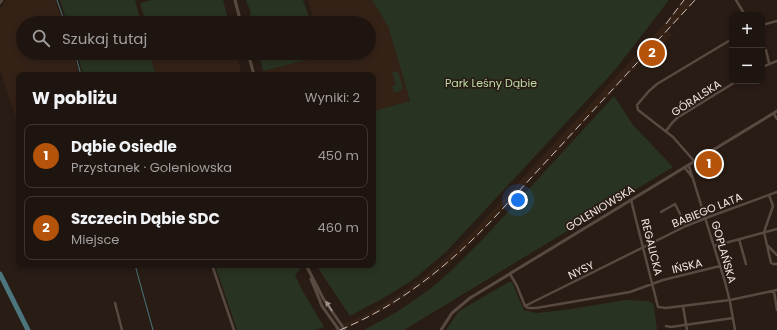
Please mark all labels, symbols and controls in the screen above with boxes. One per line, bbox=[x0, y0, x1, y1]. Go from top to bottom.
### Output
map controls bbox=[729, 12, 765, 84]
button: + bbox=[729, 12, 765, 48]
search box bbox=[16, 16, 376, 60]
icon: search bbox=[30, 27, 52, 49]
text: Szukaj tutaj bbox=[62, 28, 147, 49]
pin: 2 bbox=[639, 38, 665, 68]
button: − bbox=[729, 48, 765, 84]
park label: Park Leśny Dąbie bbox=[445, 75, 537, 91]
street label: GÓRALSKA bbox=[668, 76, 725, 120]
text: W pobliżu bbox=[32, 86, 117, 110]
text: Wyniki: 2 bbox=[305, 88, 360, 107]
text: Dąbie Osiedle bbox=[71, 136, 177, 157]
text: 1 bbox=[44, 146, 48, 165]
text: 450 m bbox=[318, 146, 359, 165]
pin: 1 bbox=[696, 149, 722, 179]
text: Przystanek · Goleniowska bbox=[71, 158, 232, 177]
street label: GOLENIOWSKA bbox=[562, 181, 638, 235]
street label: BABIEGO LATA bbox=[669, 188, 745, 231]
your location bbox=[508, 190, 528, 210]
text: Szczecin Dąbie SDC bbox=[71, 208, 220, 229]
street label: REGALICKA bbox=[637, 217, 667, 278]
text: 2 bbox=[42, 218, 50, 237]
text: 460 m bbox=[318, 218, 359, 237]
street label: GOPLAŃSKA bbox=[707, 219, 741, 285]
text: Miejsce bbox=[71, 230, 119, 249]
street label: IŃSKA bbox=[670, 254, 704, 278]
street label: NYSY bbox=[565, 257, 597, 283]
one-way arrow bbox=[325, 300, 332, 312]

